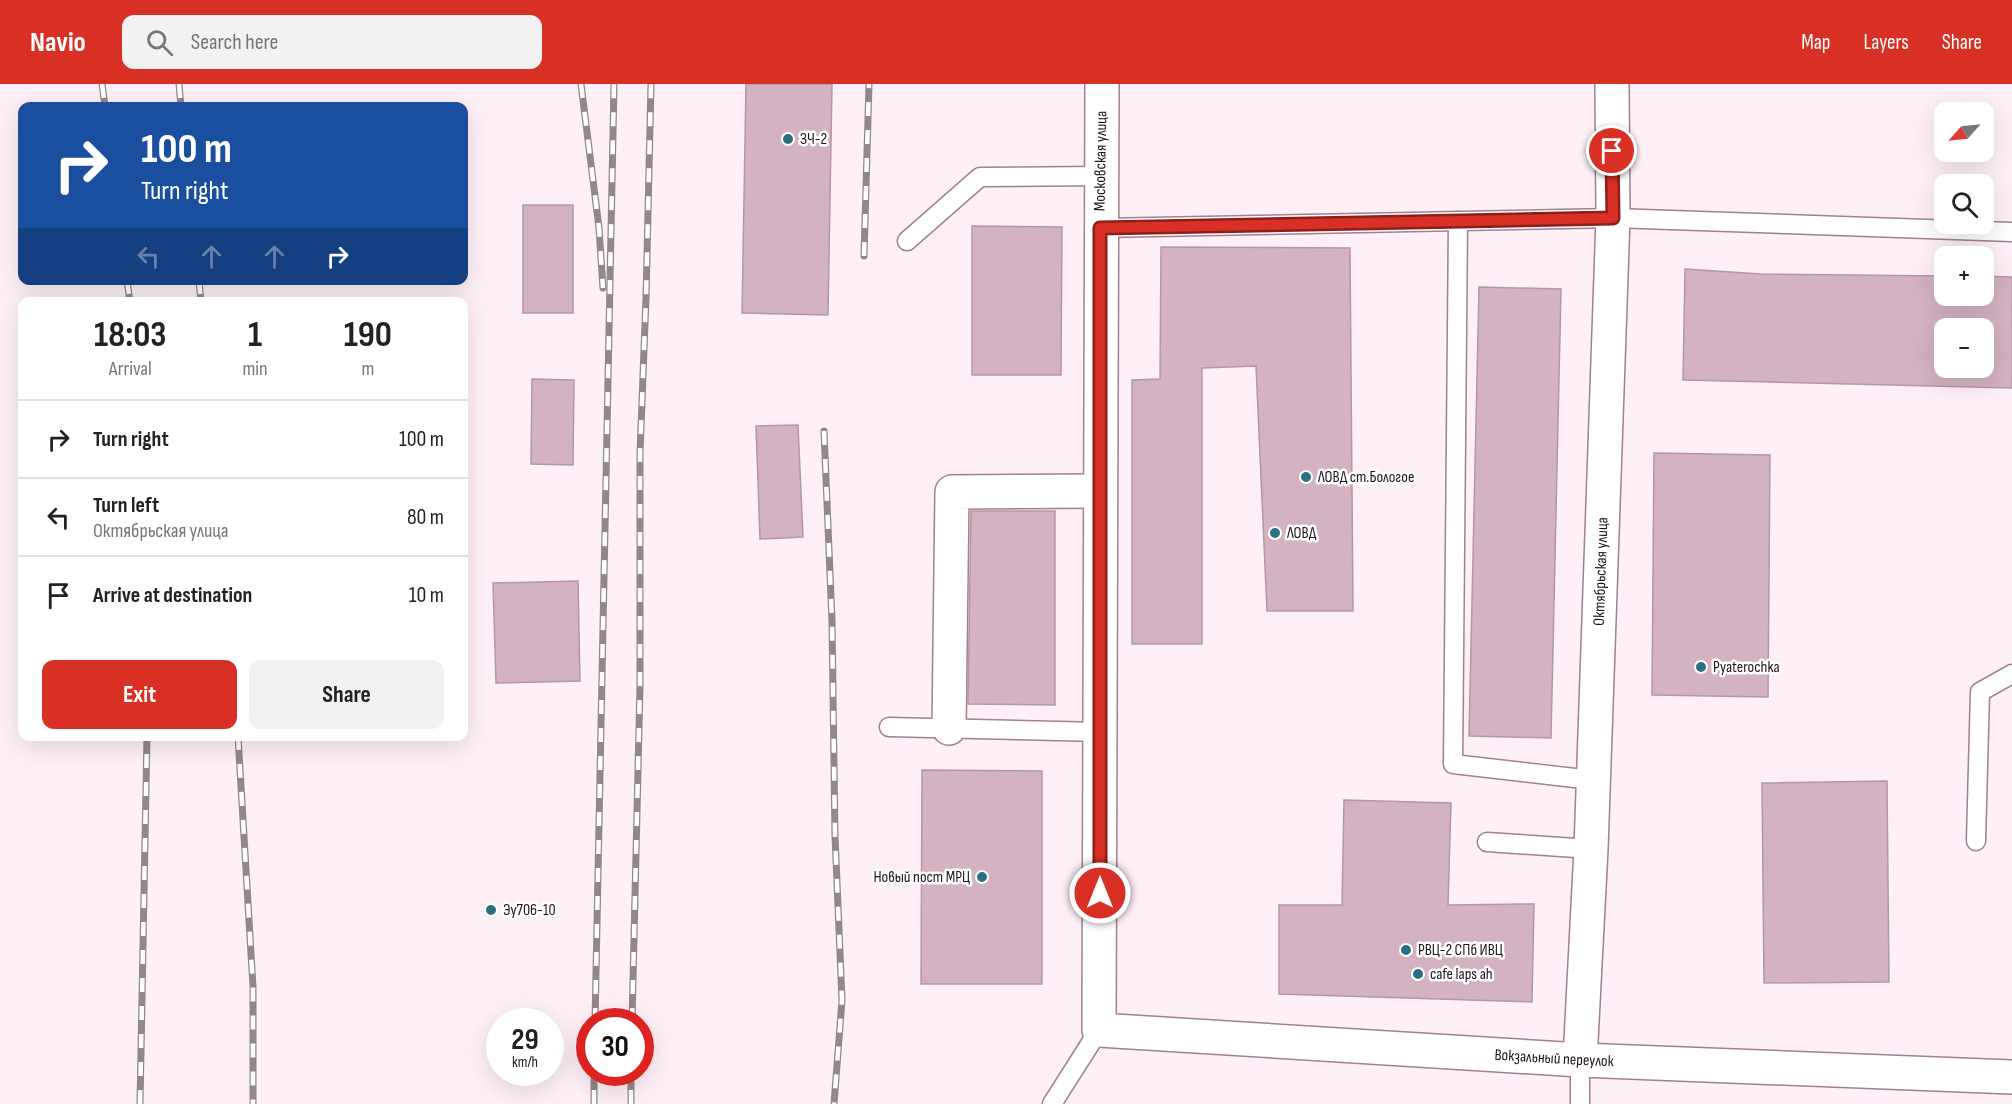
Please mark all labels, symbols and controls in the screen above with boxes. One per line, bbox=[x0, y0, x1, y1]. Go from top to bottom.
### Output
search box bbox=[122, 15, 542, 69]
text: Navio bbox=[30, 26, 86, 59]
icon: search bbox=[143, 26, 176, 59]
text: Search here bbox=[191, 29, 278, 56]
text: Map bbox=[1801, 30, 1830, 55]
text: Layers bbox=[1863, 30, 1909, 55]
text: Share bbox=[1942, 30, 1982, 55]
north arrow bbox=[1934, 102, 1994, 162]
map controls bbox=[1934, 102, 1994, 378]
street label: Московская улица bbox=[1091, 111, 1111, 211]
text: 100 m bbox=[141, 124, 232, 175]
pin bbox=[1586, 125, 1637, 176]
icon: right bbox=[42, 126, 120, 204]
place label: ЗЧ-2 bbox=[800, 130, 827, 149]
marker: ЗЧ-2 bbox=[781, 132, 795, 146]
icon: arrive bbox=[1595, 134, 1628, 167]
button: search bbox=[1934, 174, 1994, 234]
text: Turn right bbox=[141, 175, 228, 207]
icon: left bbox=[132, 240, 165, 273]
icon: ahead bbox=[195, 240, 228, 273]
icon: ahead bbox=[258, 240, 291, 273]
icon: right bbox=[321, 240, 354, 273]
button: + bbox=[1934, 246, 1994, 306]
text: 18:03 bbox=[94, 314, 166, 357]
text: 1 bbox=[248, 314, 262, 357]
text: 190 bbox=[344, 314, 392, 357]
button: − bbox=[1934, 318, 1994, 378]
text: Arrival bbox=[109, 357, 152, 381]
text: min bbox=[243, 357, 268, 381]
text: m bbox=[361, 357, 374, 381]
icon: right bbox=[42, 423, 75, 456]
text: Turn right bbox=[93, 426, 169, 453]
text: 100 m bbox=[399, 426, 444, 453]
place label: ЛОВД ст.Бологое bbox=[1317, 468, 1414, 487]
marker: ЛОВД ст.Бологое bbox=[1299, 470, 1313, 484]
text: Turn left bbox=[93, 492, 159, 519]
icon: left bbox=[42, 501, 75, 534]
text: 80 m bbox=[407, 504, 444, 531]
street label: Октябрьская улица bbox=[1589, 517, 1612, 626]
text: Октябрьская улица bbox=[93, 519, 229, 543]
place label: ЛОВД bbox=[1286, 524, 1317, 543]
marker: ЛОВД bbox=[1268, 526, 1282, 540]
icon: arrive bbox=[42, 579, 75, 612]
text: Arrive at destination bbox=[93, 582, 252, 609]
text: 10 m bbox=[409, 582, 444, 609]
place label: Pyaterochka bbox=[1713, 658, 1780, 677]
button: Exit bbox=[42, 660, 237, 729]
button: Share bbox=[249, 660, 444, 729]
marker: Pyaterochka bbox=[1694, 660, 1708, 674]
position arrow bbox=[1068, 861, 1132, 925]
place label: Новый пост МРЦ bbox=[873, 868, 970, 887]
marker: Новый пост МРЦ bbox=[975, 870, 989, 884]
place label: Эу706-10 bbox=[503, 901, 556, 920]
marker: Эу706-10 bbox=[484, 903, 498, 917]
place label: РВЦ-2 СПб ИВЦ bbox=[1418, 941, 1503, 960]
marker: РВЦ-2 СПб ИВЦ bbox=[1399, 943, 1413, 957]
place label: cafe laps ah bbox=[1430, 965, 1493, 984]
marker: cafe laps ah bbox=[1411, 967, 1425, 981]
speed limit sign: 30 bbox=[576, 1008, 654, 1086]
text: 29 bbox=[511, 1022, 539, 1058]
street label: Вокзальный переулок bbox=[1494, 1045, 1615, 1071]
text: km/h bbox=[512, 1053, 538, 1072]

